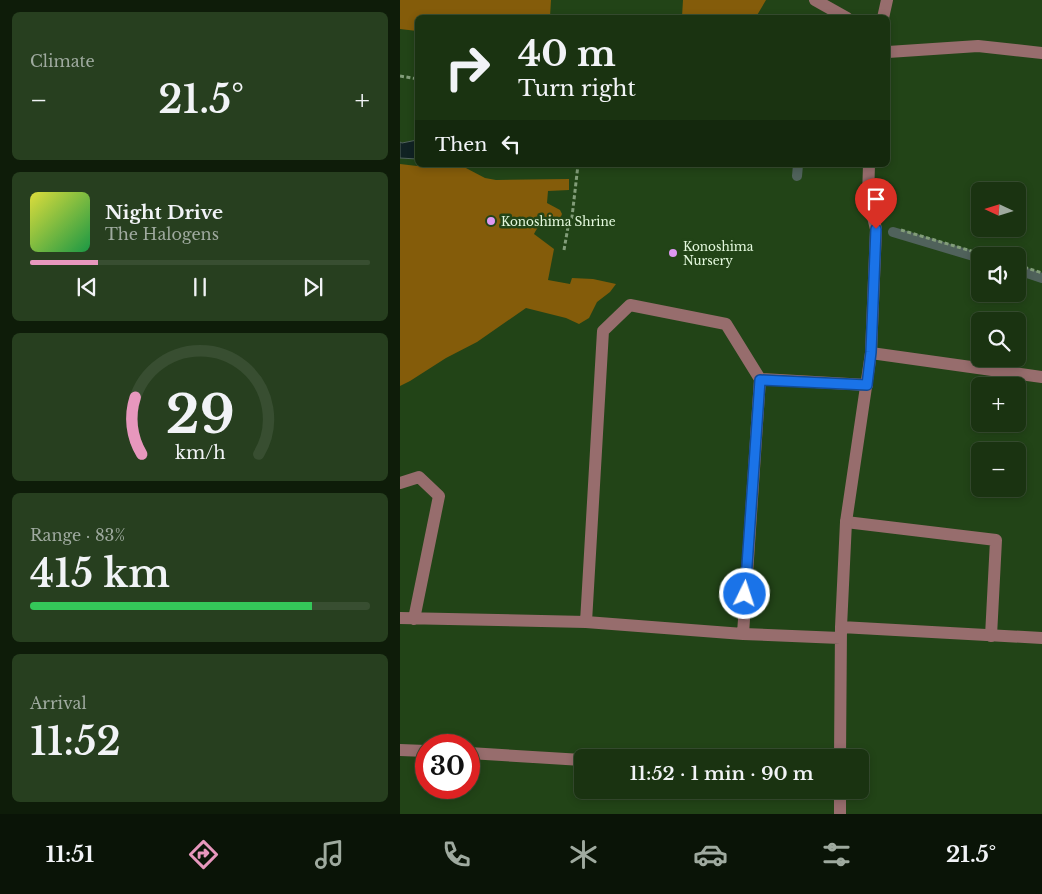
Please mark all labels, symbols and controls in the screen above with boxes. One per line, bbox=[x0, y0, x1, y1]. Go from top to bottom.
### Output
text: 40 m bbox=[518, 32, 616, 75]
icon: right bbox=[435, 35, 500, 100]
text: Climate bbox=[30, 51, 95, 71]
text: Turn right bbox=[518, 75, 636, 102]
text: 21.5° bbox=[158, 76, 244, 123]
text: − bbox=[30, 83, 48, 118]
text: + bbox=[355, 83, 370, 118]
icon: left bbox=[497, 130, 525, 158]
text: Then bbox=[435, 133, 487, 156]
pin bbox=[855, 178, 897, 229]
north arrow bbox=[971, 182, 1026, 238]
map controls bbox=[971, 182, 1026, 497]
icon: arrive bbox=[862, 185, 890, 213]
text: Night Drive bbox=[105, 201, 223, 224]
place label: Konoshima Shrine bbox=[501, 214, 616, 229]
marker: Konoshima Shrine bbox=[485, 215, 497, 227]
text: The Halogens bbox=[105, 224, 219, 244]
place label: Konoshima Nursery bbox=[683, 239, 754, 268]
marker: Konoshima Nursery bbox=[667, 247, 679, 259]
button: sound bbox=[971, 247, 1026, 302]
icon: previous bbox=[73, 273, 101, 301]
icon: pause bbox=[186, 273, 214, 301]
icon: next bbox=[299, 273, 327, 301]
button: search bbox=[971, 312, 1026, 367]
button: + bbox=[971, 377, 1026, 432]
text: 29 bbox=[166, 383, 234, 447]
text: km/h bbox=[175, 442, 225, 464]
button: − bbox=[971, 442, 1026, 497]
text: Range · 83% bbox=[30, 525, 125, 545]
text: 415 km bbox=[30, 550, 170, 597]
position arrow bbox=[718, 567, 770, 619]
text: Arrival bbox=[30, 693, 87, 713]
text: 11:52 bbox=[30, 718, 121, 765]
speed limit sign: 30 bbox=[415, 734, 480, 799]
text: 11:52 · 1 min · 90 m bbox=[629, 762, 814, 785]
icon: directions bbox=[186, 837, 221, 872]
icon: music bbox=[312, 837, 347, 872]
icon: phone bbox=[439, 837, 474, 872]
icon: climate bbox=[566, 837, 601, 872]
icon: car bbox=[693, 837, 728, 872]
icon: filters bbox=[819, 837, 854, 872]
text: 11:51 bbox=[46, 841, 94, 868]
text: 21.5° bbox=[946, 841, 996, 868]

